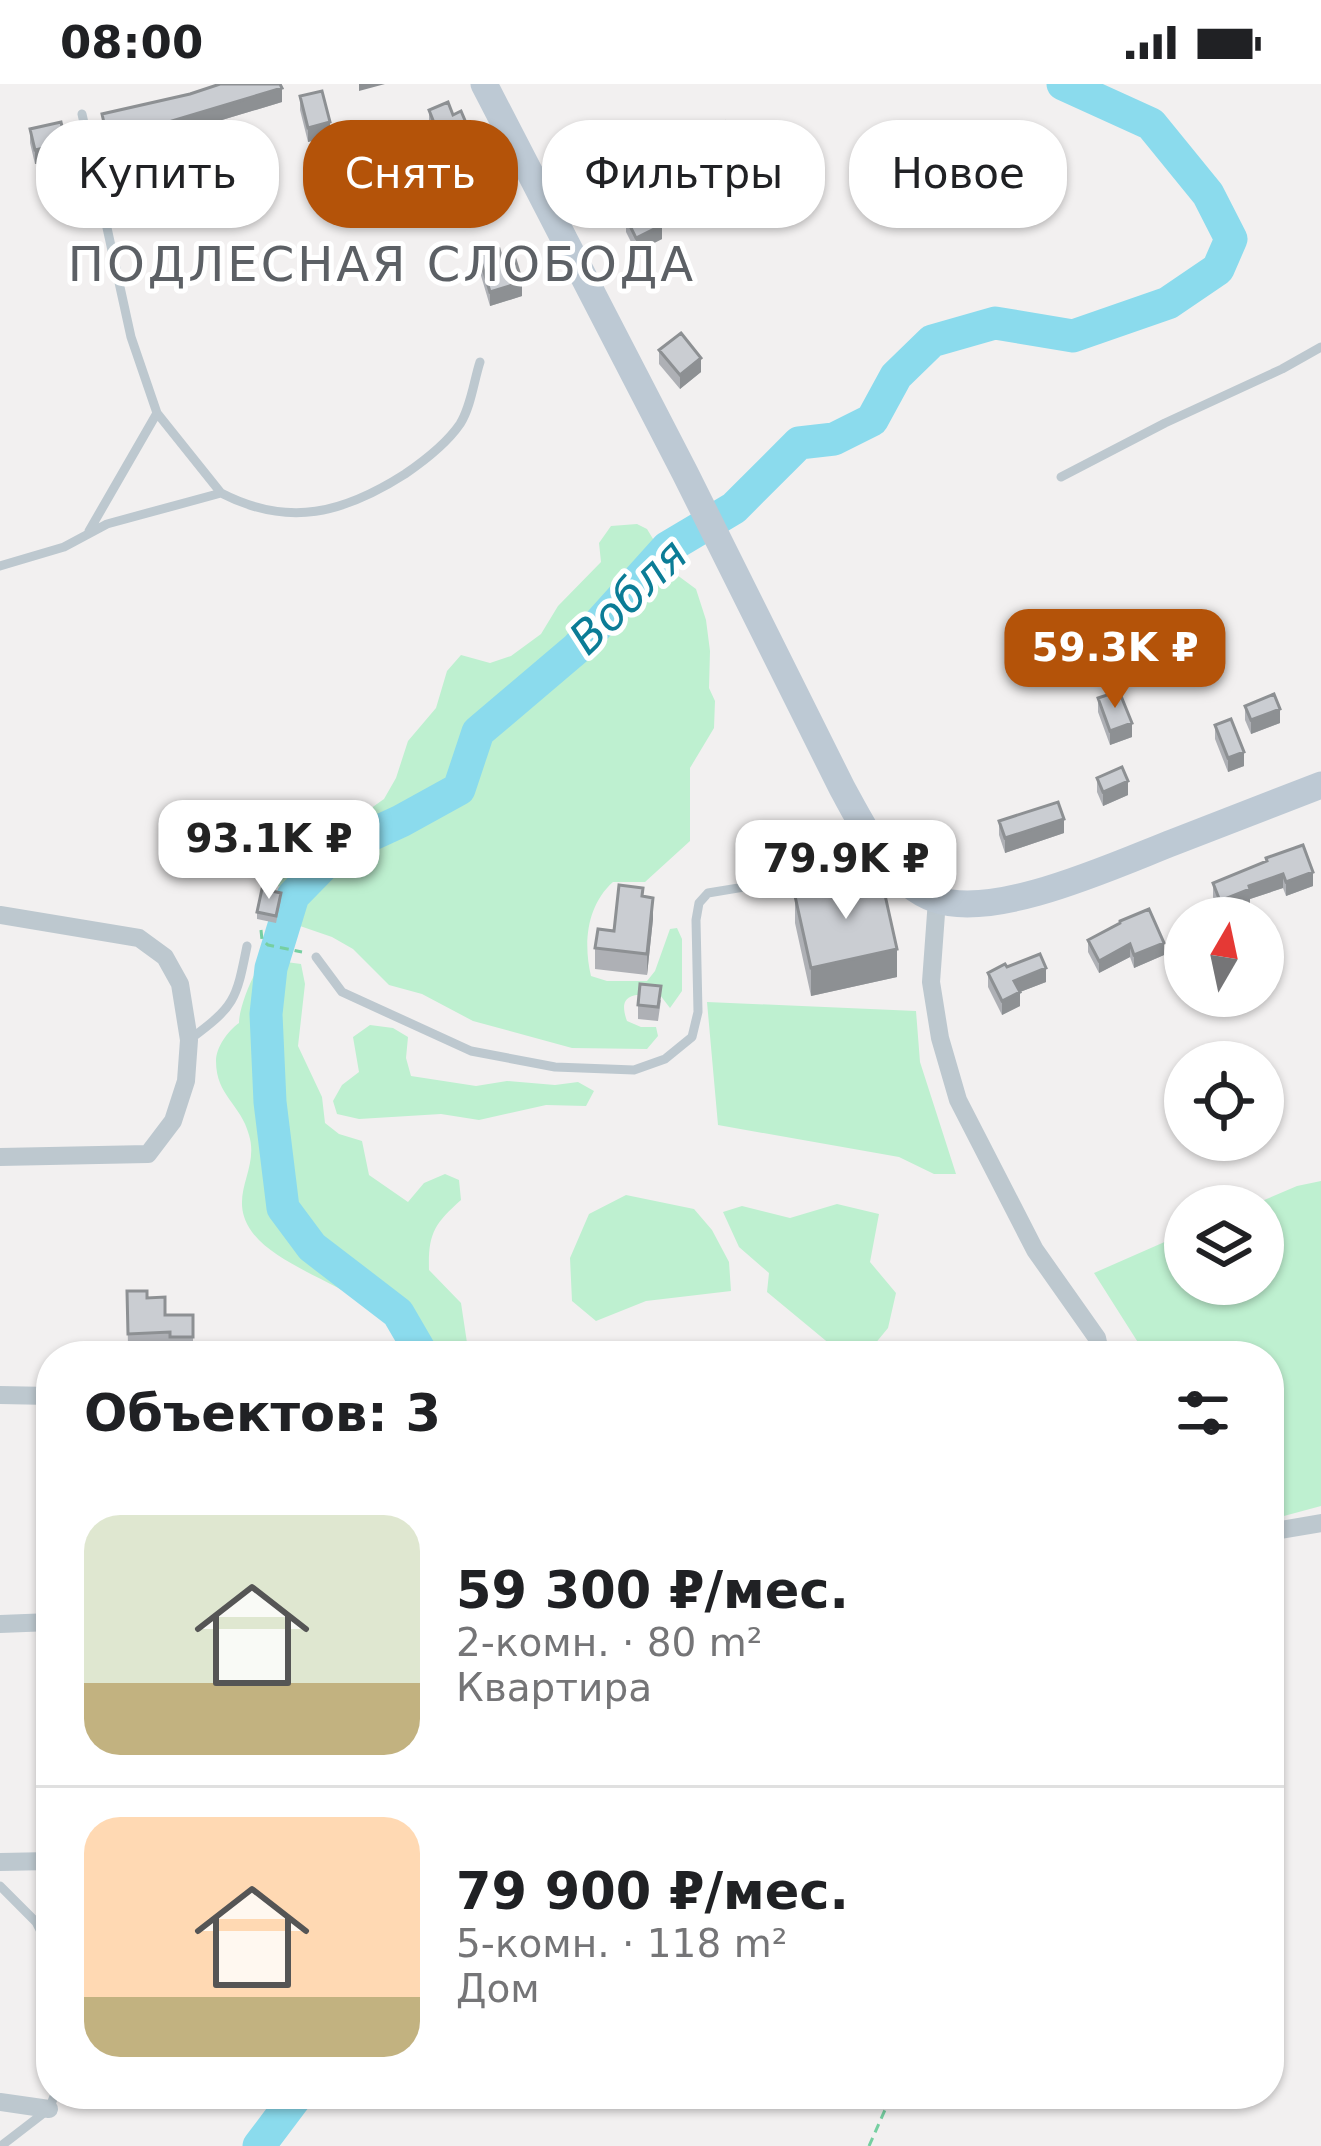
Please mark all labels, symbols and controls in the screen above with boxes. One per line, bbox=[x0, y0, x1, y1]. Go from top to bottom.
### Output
text: 08:00 bbox=[60, 16, 203, 69]
chip: Купить bbox=[36, 120, 279, 228]
chip: Снять bbox=[303, 120, 518, 228]
chip: Фильтры bbox=[542, 120, 825, 228]
chip: Новое bbox=[849, 120, 1067, 228]
district label: ПОДЛЕСНАЯ СЛОБОДА bbox=[68, 236, 696, 292]
water label: Вобля bbox=[559, 528, 698, 665]
pin: 59.3K ₽ bbox=[1004, 609, 1226, 711]
text: 59.3K ₽ bbox=[1031, 625, 1199, 670]
pin: 93.1K ₽ bbox=[158, 800, 380, 902]
text: 93.1K ₽ bbox=[185, 816, 353, 861]
pin: 79.9K ₽ bbox=[735, 820, 957, 922]
text: 79.9K ₽ bbox=[762, 836, 930, 881]
north arrow bbox=[1164, 897, 1284, 1017]
map controls bbox=[1164, 897, 1284, 1305]
button: locate bbox=[1164, 1041, 1284, 1161]
button: layers bbox=[1164, 1185, 1284, 1305]
icon: filters bbox=[1170, 1380, 1236, 1446]
text: Объектов: 3 bbox=[84, 1384, 441, 1443]
text: 59 300 ₽/мес. bbox=[456, 1561, 849, 1620]
icon: home bbox=[180, 1563, 324, 1707]
text: 2-комн. · 80 m² bbox=[456, 1620, 762, 1665]
text: Квартира bbox=[456, 1665, 652, 1710]
text: 79 900 ₽/мес. bbox=[456, 1862, 849, 1921]
icon: home bbox=[180, 1865, 324, 2009]
text: 5-комн. · 118 m² bbox=[456, 1921, 787, 1966]
text: Дом bbox=[456, 1966, 540, 2011]

